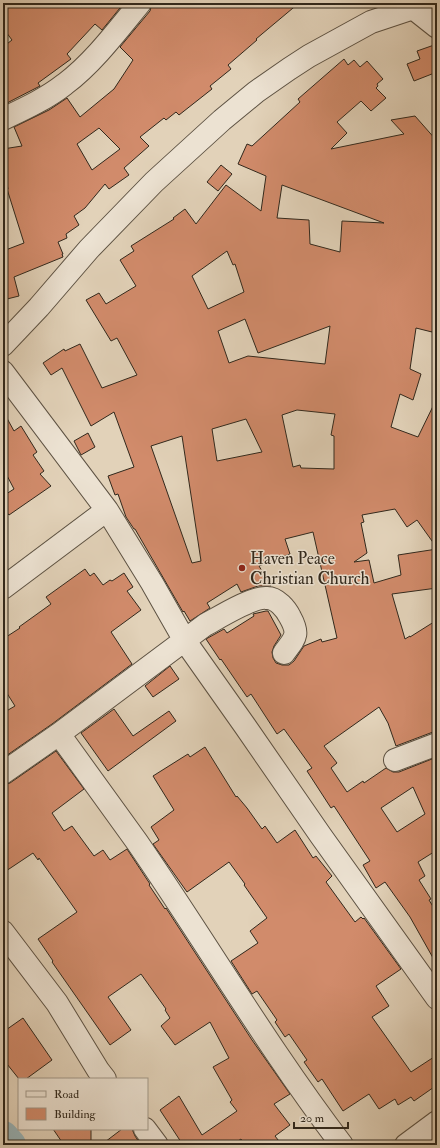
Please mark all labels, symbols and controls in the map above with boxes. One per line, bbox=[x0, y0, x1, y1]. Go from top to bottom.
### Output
place label: Haven Peace Christian Church bbox=[250, 548, 370, 589]
marker: Haven Peace Christian Church bbox=[237, 563, 247, 573]
legend bbox=[18, 1078, 148, 1130]
text: Road bbox=[54, 1087, 79, 1102]
scale bar bbox=[294, 1104, 348, 1130]
text: Building bbox=[54, 1107, 97, 1122]
text: 20 m bbox=[300, 1111, 325, 1126]

